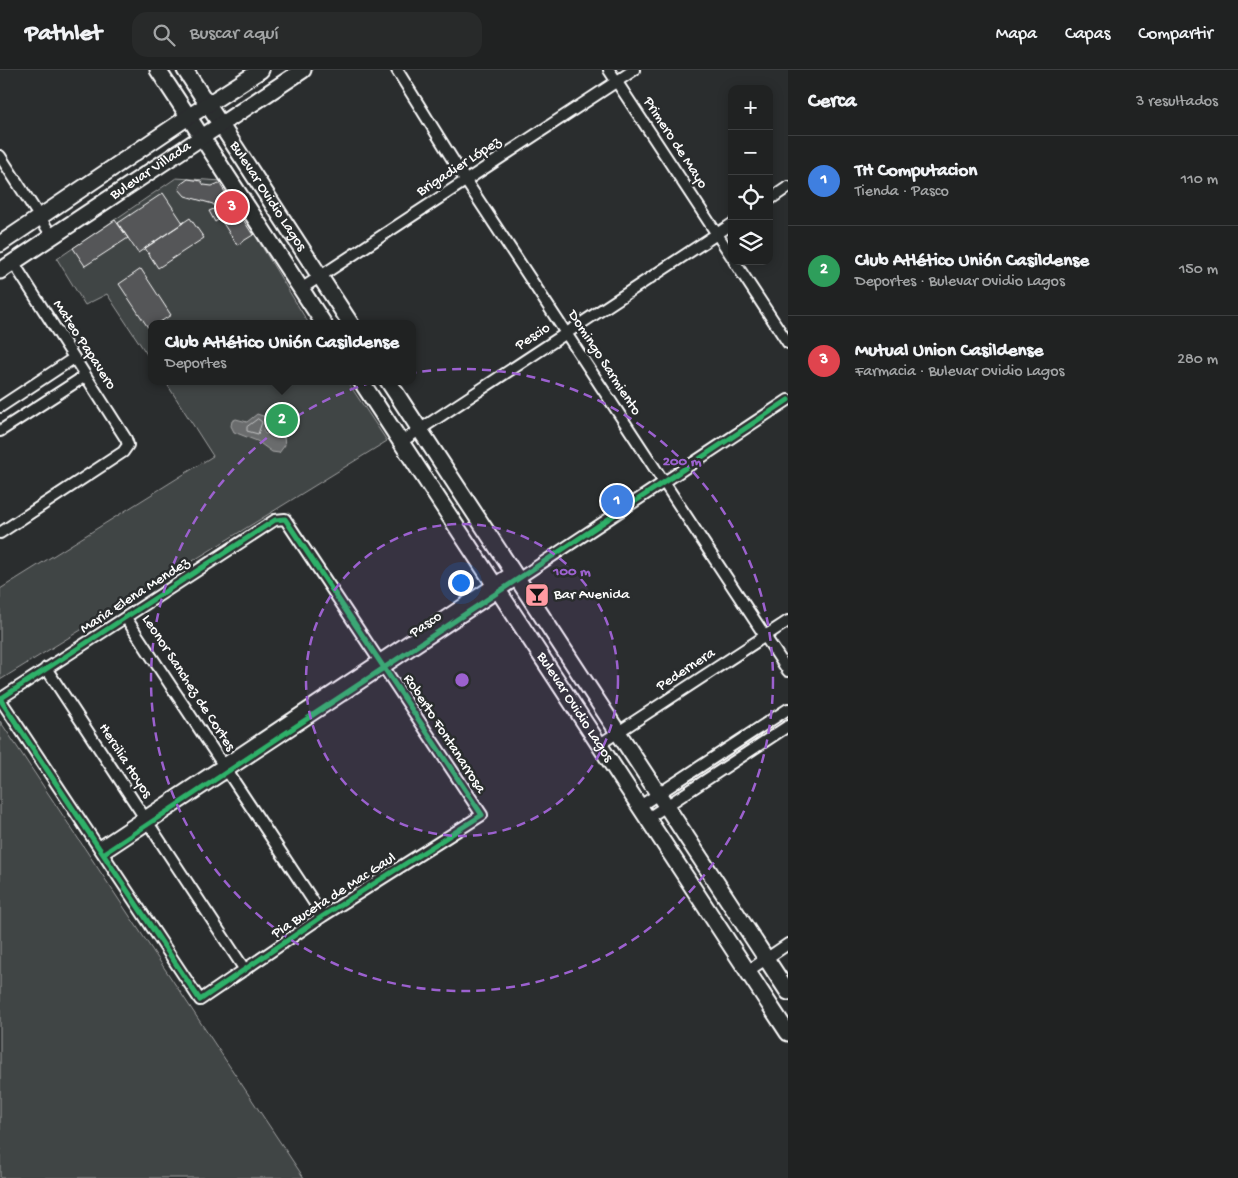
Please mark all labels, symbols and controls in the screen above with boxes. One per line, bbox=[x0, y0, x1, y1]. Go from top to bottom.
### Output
search box bbox=[132, 12, 482, 57]
text: Pathlet bbox=[25, 20, 102, 49]
icon: search bbox=[150, 21, 178, 49]
text: Buscar aquí bbox=[190, 23, 279, 46]
text: Mapa bbox=[996, 24, 1037, 45]
text: Capas bbox=[1065, 24, 1110, 45]
text: Compartir bbox=[1138, 24, 1213, 45]
map controls bbox=[728, 85, 773, 265]
button: + bbox=[728, 85, 773, 130]
text: Cerca bbox=[808, 90, 856, 115]
street label: Primero de Mayo bbox=[638, 93, 711, 192]
text: 3 resultados bbox=[1136, 93, 1218, 112]
button: − bbox=[728, 130, 773, 175]
street label: Brigadier López bbox=[413, 133, 505, 201]
street label: Bulevar Villada bbox=[106, 137, 195, 205]
street label: Bulevar Ovidio Lagos bbox=[225, 137, 310, 255]
text: TH Computacion bbox=[855, 160, 977, 183]
text: 1 bbox=[821, 171, 827, 190]
text: 110 m bbox=[1181, 171, 1218, 190]
button: locate bbox=[728, 175, 773, 220]
text: Tienda · Pasco bbox=[855, 183, 949, 202]
pin: 3 bbox=[216, 188, 248, 226]
button: layers bbox=[728, 220, 773, 265]
text: Club Atlético Unión Casildense bbox=[855, 250, 1089, 273]
text: 2 bbox=[820, 261, 828, 280]
text: 150 m bbox=[1179, 261, 1218, 280]
text: Deportes · Bulevar Ovidio Lagos bbox=[855, 273, 1065, 292]
street label: Mateo Papavero bbox=[48, 297, 120, 394]
street label: Domingo Sarmiento bbox=[563, 306, 645, 419]
street label: Pescio bbox=[511, 319, 554, 355]
popup bbox=[148, 320, 416, 385]
text: Club Atlético Unión Casildense bbox=[165, 332, 399, 355]
text: Mutual Union Casildense bbox=[855, 340, 1043, 363]
text: 3 bbox=[820, 351, 828, 370]
text: 280 m bbox=[1177, 351, 1218, 370]
text: Deportes bbox=[165, 355, 226, 374]
text: Farmacia · Bulevar Ovidio Lagos bbox=[855, 363, 1064, 382]
pin: 2 bbox=[266, 401, 298, 439]
text: 200 m bbox=[663, 453, 702, 471]
pin: 1 bbox=[601, 482, 633, 520]
street label: Maria Elena Mendez bbox=[77, 554, 193, 638]
text: 100 m bbox=[552, 563, 591, 581]
your location bbox=[448, 570, 474, 596]
bar icon: Bar Avenida bbox=[524, 582, 550, 608]
place label: Bar Avenida bbox=[553, 586, 630, 604]
street label: Pasco bbox=[406, 608, 446, 643]
street label: Leonor Sanchez de Cortes bbox=[137, 611, 239, 755]
street label: Pedernera bbox=[652, 644, 719, 696]
street label: Bulevar Ovidio Lagos bbox=[532, 648, 617, 766]
street label: Roberto Fontanarrosa bbox=[399, 671, 490, 798]
centre of rings bbox=[453, 671, 471, 689]
street label: Hercilia Hoyos bbox=[94, 720, 156, 802]
street label: Pia Buceta de Mac Gaul bbox=[268, 849, 400, 943]

